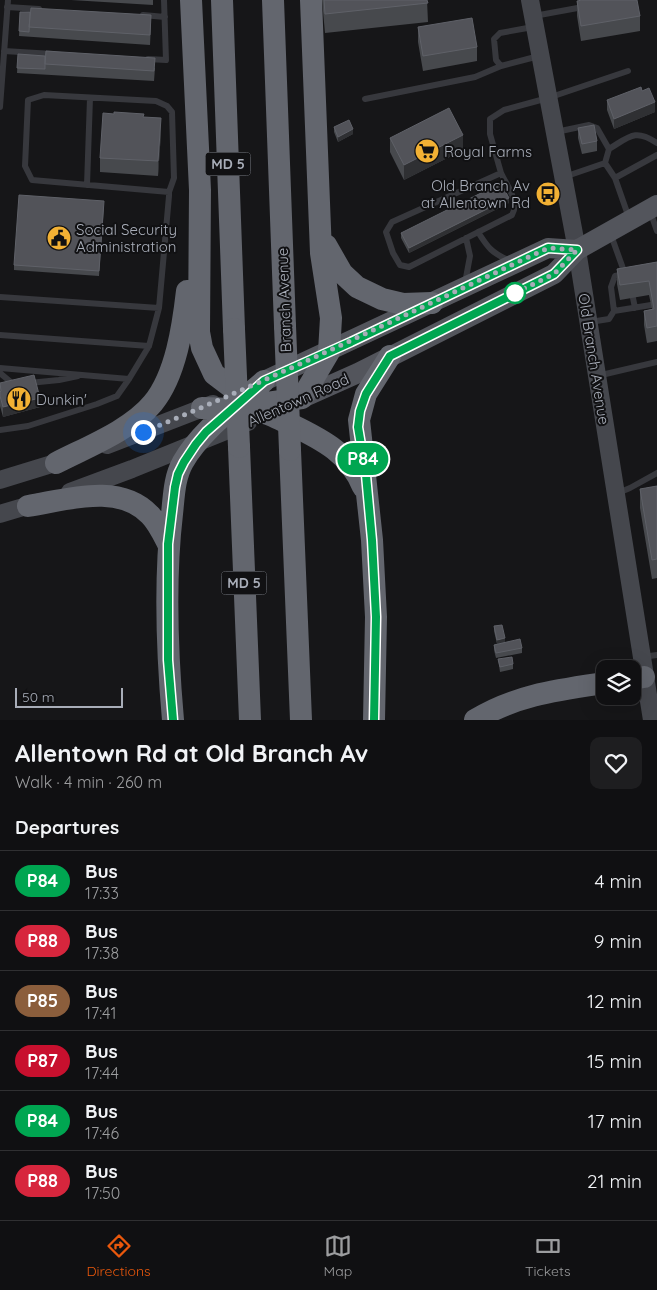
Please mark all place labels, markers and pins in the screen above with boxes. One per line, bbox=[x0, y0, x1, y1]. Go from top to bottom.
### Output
supermarket icon: Royal Farms bbox=[414, 138, 440, 164]
place label: Royal Farms bbox=[444, 142, 532, 161]
place label: Old Branch Av at Allentown Rd bbox=[421, 176, 530, 212]
bus stop icon: Old Branch Av at Allentown Rd bbox=[535, 181, 561, 207]
place label: Social Security Administration bbox=[76, 220, 177, 256]
public building icon: Social Security Administration bbox=[46, 225, 72, 251]
unlabelled marker bbox=[504, 282, 526, 304]
restaurant icon: Dunkin' bbox=[6, 386, 32, 412]
place label: Dunkin' bbox=[36, 390, 87, 409]

